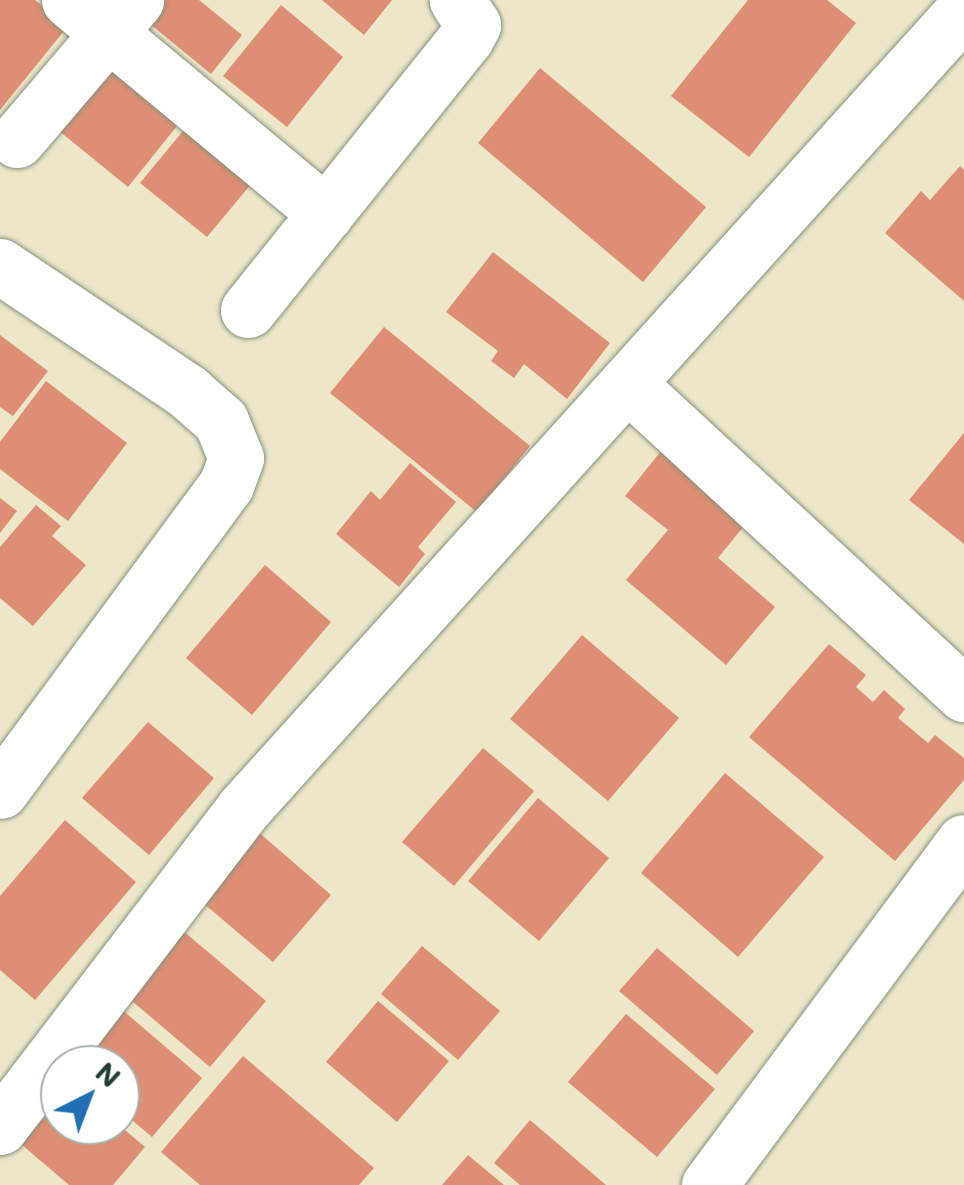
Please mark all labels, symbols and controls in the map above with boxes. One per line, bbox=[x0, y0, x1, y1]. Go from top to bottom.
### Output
north arrow bbox=[40, 1045, 140, 1145]
text: N bbox=[89, 1054, 129, 1095]

